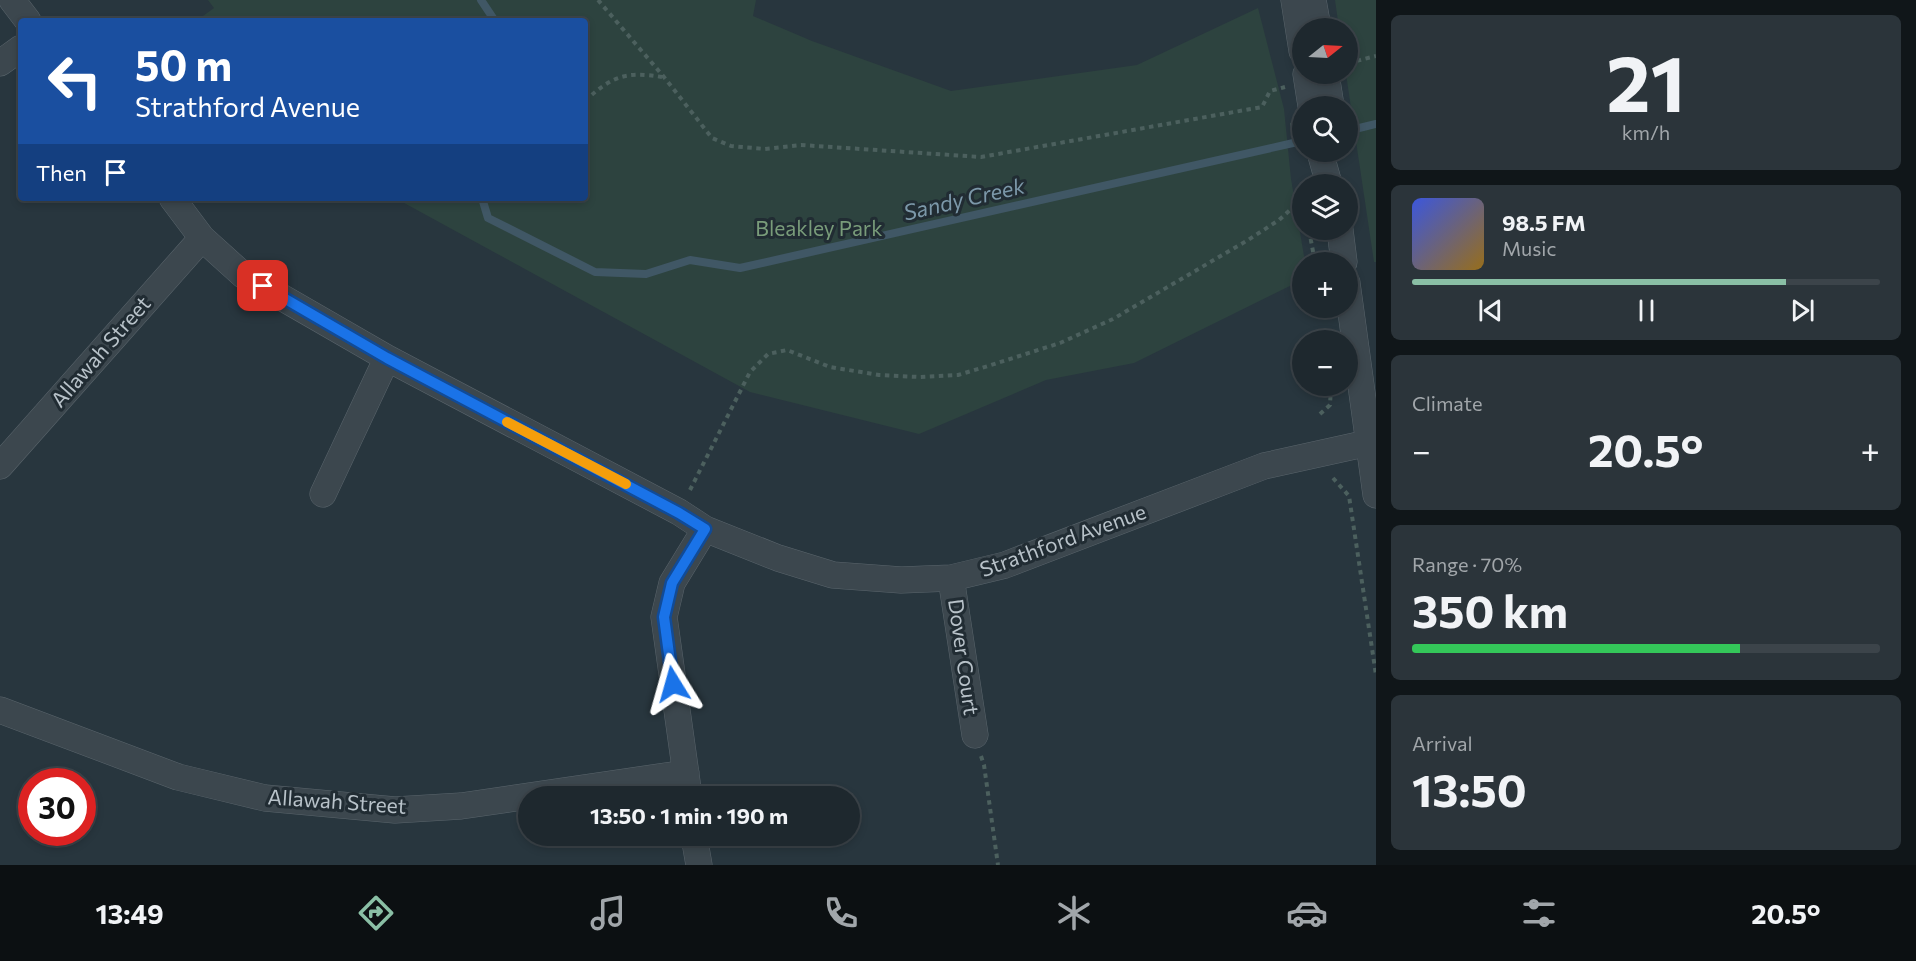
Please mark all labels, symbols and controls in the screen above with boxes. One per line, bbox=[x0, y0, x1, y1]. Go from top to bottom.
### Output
north arrow bbox=[1292, 18, 1358, 84]
map controls bbox=[1292, 18, 1358, 396]
text: 21 bbox=[1606, 33, 1686, 128]
text: 50 m bbox=[135, 38, 232, 90]
icon: left bbox=[36, 42, 114, 120]
text: Strathford Avenue bbox=[135, 90, 360, 123]
button: search bbox=[1292, 96, 1358, 162]
text: km/h bbox=[1622, 120, 1670, 144]
icon: arrive bbox=[99, 156, 132, 189]
text: Then bbox=[36, 159, 87, 186]
water label: Sandy Creek bbox=[900, 171, 1028, 226]
button: layers bbox=[1292, 174, 1358, 240]
text: 98.5 FM bbox=[1502, 209, 1586, 236]
park label: Bleakley Park bbox=[755, 215, 883, 240]
text: Music bbox=[1502, 236, 1556, 260]
button: + bbox=[1292, 252, 1358, 318]
pin bbox=[237, 260, 288, 311]
icon: arrive bbox=[246, 269, 279, 302]
street label: Allawah Street bbox=[45, 290, 155, 412]
icon: previous bbox=[1474, 294, 1507, 327]
icon: pause bbox=[1630, 294, 1663, 327]
icon: next bbox=[1786, 294, 1819, 327]
button: − bbox=[1292, 330, 1358, 396]
text: Climate bbox=[1412, 391, 1482, 415]
text: 20.5° bbox=[1588, 421, 1703, 476]
text: − bbox=[1412, 429, 1431, 470]
text: + bbox=[1861, 429, 1880, 470]
street label: Strathford Avenue bbox=[976, 498, 1149, 581]
text: Range · 70% bbox=[1412, 552, 1522, 576]
text: 350 km bbox=[1412, 582, 1568, 637]
street label: Dover Court bbox=[944, 597, 985, 717]
position arrow bbox=[641, 652, 705, 716]
text: Arrival bbox=[1412, 731, 1473, 755]
text: 13:50 bbox=[1412, 761, 1527, 816]
speed limit sign: 30 bbox=[18, 768, 96, 846]
street label: Allawah Street bbox=[267, 783, 407, 818]
text: 13:50 · 1 min · 190 m bbox=[590, 802, 788, 829]
icon: directions bbox=[355, 892, 397, 934]
icon: music bbox=[587, 892, 629, 934]
icon: phone bbox=[820, 892, 862, 934]
icon: climate bbox=[1053, 892, 1095, 934]
icon: car bbox=[1286, 892, 1328, 934]
icon: filters bbox=[1518, 892, 1560, 934]
text: 13:49 bbox=[95, 897, 164, 930]
text: 20.5° bbox=[1751, 897, 1821, 930]

